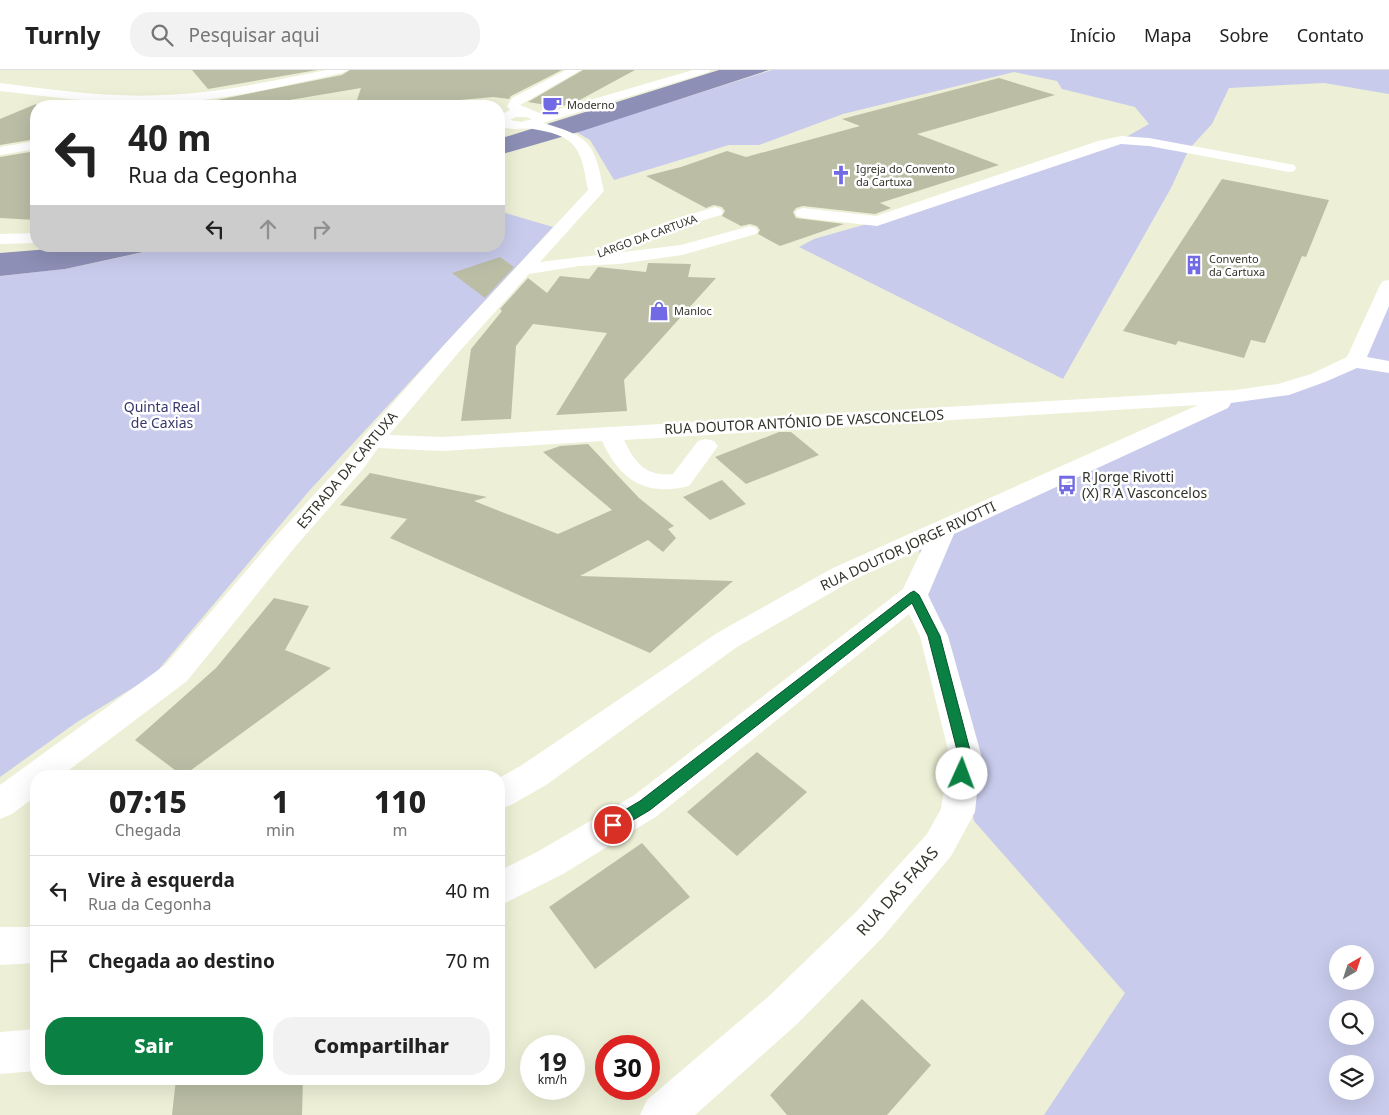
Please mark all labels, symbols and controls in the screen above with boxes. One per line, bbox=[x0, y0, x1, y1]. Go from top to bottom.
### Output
search box bbox=[130, 12, 480, 57]
text: Turnly bbox=[25, 18, 100, 51]
icon: search bbox=[148, 21, 176, 49]
text: Pesquisar aqui bbox=[188, 22, 320, 48]
text: Início bbox=[1070, 23, 1116, 47]
text: Mapa bbox=[1144, 23, 1192, 47]
text: Sobre bbox=[1220, 23, 1269, 47]
text: Contato bbox=[1297, 23, 1364, 47]
cafe icon: Moderno bbox=[541, 94, 563, 116]
place label: Moderno bbox=[567, 97, 615, 112]
text: 40 m bbox=[128, 114, 211, 161]
icon: left bbox=[45, 120, 110, 185]
text: Rua da Cegonha bbox=[128, 159, 298, 189]
place label: Igreja do Convento da Cartuxa bbox=[856, 161, 955, 189]
church icon: Igreja do Convento da Cartuxa bbox=[830, 164, 852, 186]
street label: LARGO DA CARTUXA bbox=[595, 210, 700, 261]
icon: left bbox=[201, 215, 229, 243]
icon: ahead bbox=[254, 215, 282, 243]
icon: right bbox=[307, 215, 335, 243]
place label: Convento da Cartuxa bbox=[1209, 251, 1265, 279]
building icon: Convento da Cartuxa bbox=[1183, 254, 1205, 276]
shop icon: Manloc bbox=[648, 300, 670, 322]
place label: Manloc bbox=[674, 303, 712, 318]
park label: Quinta Real de Caxias bbox=[124, 397, 200, 432]
street label: RUA DOUTOR ANTÓNIO DE VASCONCELOS bbox=[664, 405, 945, 438]
street label: ESTRADA DA CARTUXA bbox=[292, 407, 401, 532]
place label: R Jorge Rivotti (X) R A Vasconcelos bbox=[1082, 467, 1207, 502]
bus stop icon: R Jorge Rivotti (X) R A Vasconcelos bbox=[1056, 474, 1078, 496]
street label: RUA DOUTOR JORGE RIVOTTI bbox=[817, 496, 999, 595]
position arrow bbox=[935, 747, 987, 799]
text: 07:15 bbox=[109, 781, 187, 822]
text: 1 bbox=[272, 781, 289, 822]
text: 110 bbox=[374, 781, 426, 822]
pin bbox=[592, 804, 634, 846]
icon: arrive bbox=[599, 811, 627, 839]
text: Chegada bbox=[115, 819, 181, 841]
text: min bbox=[266, 819, 295, 841]
text: m bbox=[392, 819, 407, 841]
street label: RUA DAS FAIAS bbox=[851, 841, 943, 940]
text: Vire à esquerda bbox=[88, 867, 235, 893]
icon: left bbox=[45, 877, 73, 905]
text: 40 m bbox=[446, 878, 490, 904]
text: Rua da Cegonha bbox=[88, 893, 211, 915]
north arrow bbox=[1329, 945, 1374, 990]
map controls bbox=[1329, 945, 1374, 1100]
icon: arrive bbox=[45, 947, 73, 975]
text: Chegada ao destino bbox=[88, 948, 275, 974]
text: 70 m bbox=[446, 948, 490, 974]
button: search bbox=[1329, 1000, 1374, 1045]
button: Sair bbox=[45, 1017, 263, 1075]
button: Compartilhar bbox=[273, 1017, 490, 1075]
speed limit sign: 30 bbox=[595, 1035, 660, 1100]
text: 19 bbox=[538, 1044, 567, 1078]
button: layers bbox=[1329, 1055, 1374, 1100]
text: km/h bbox=[538, 1071, 567, 1088]

